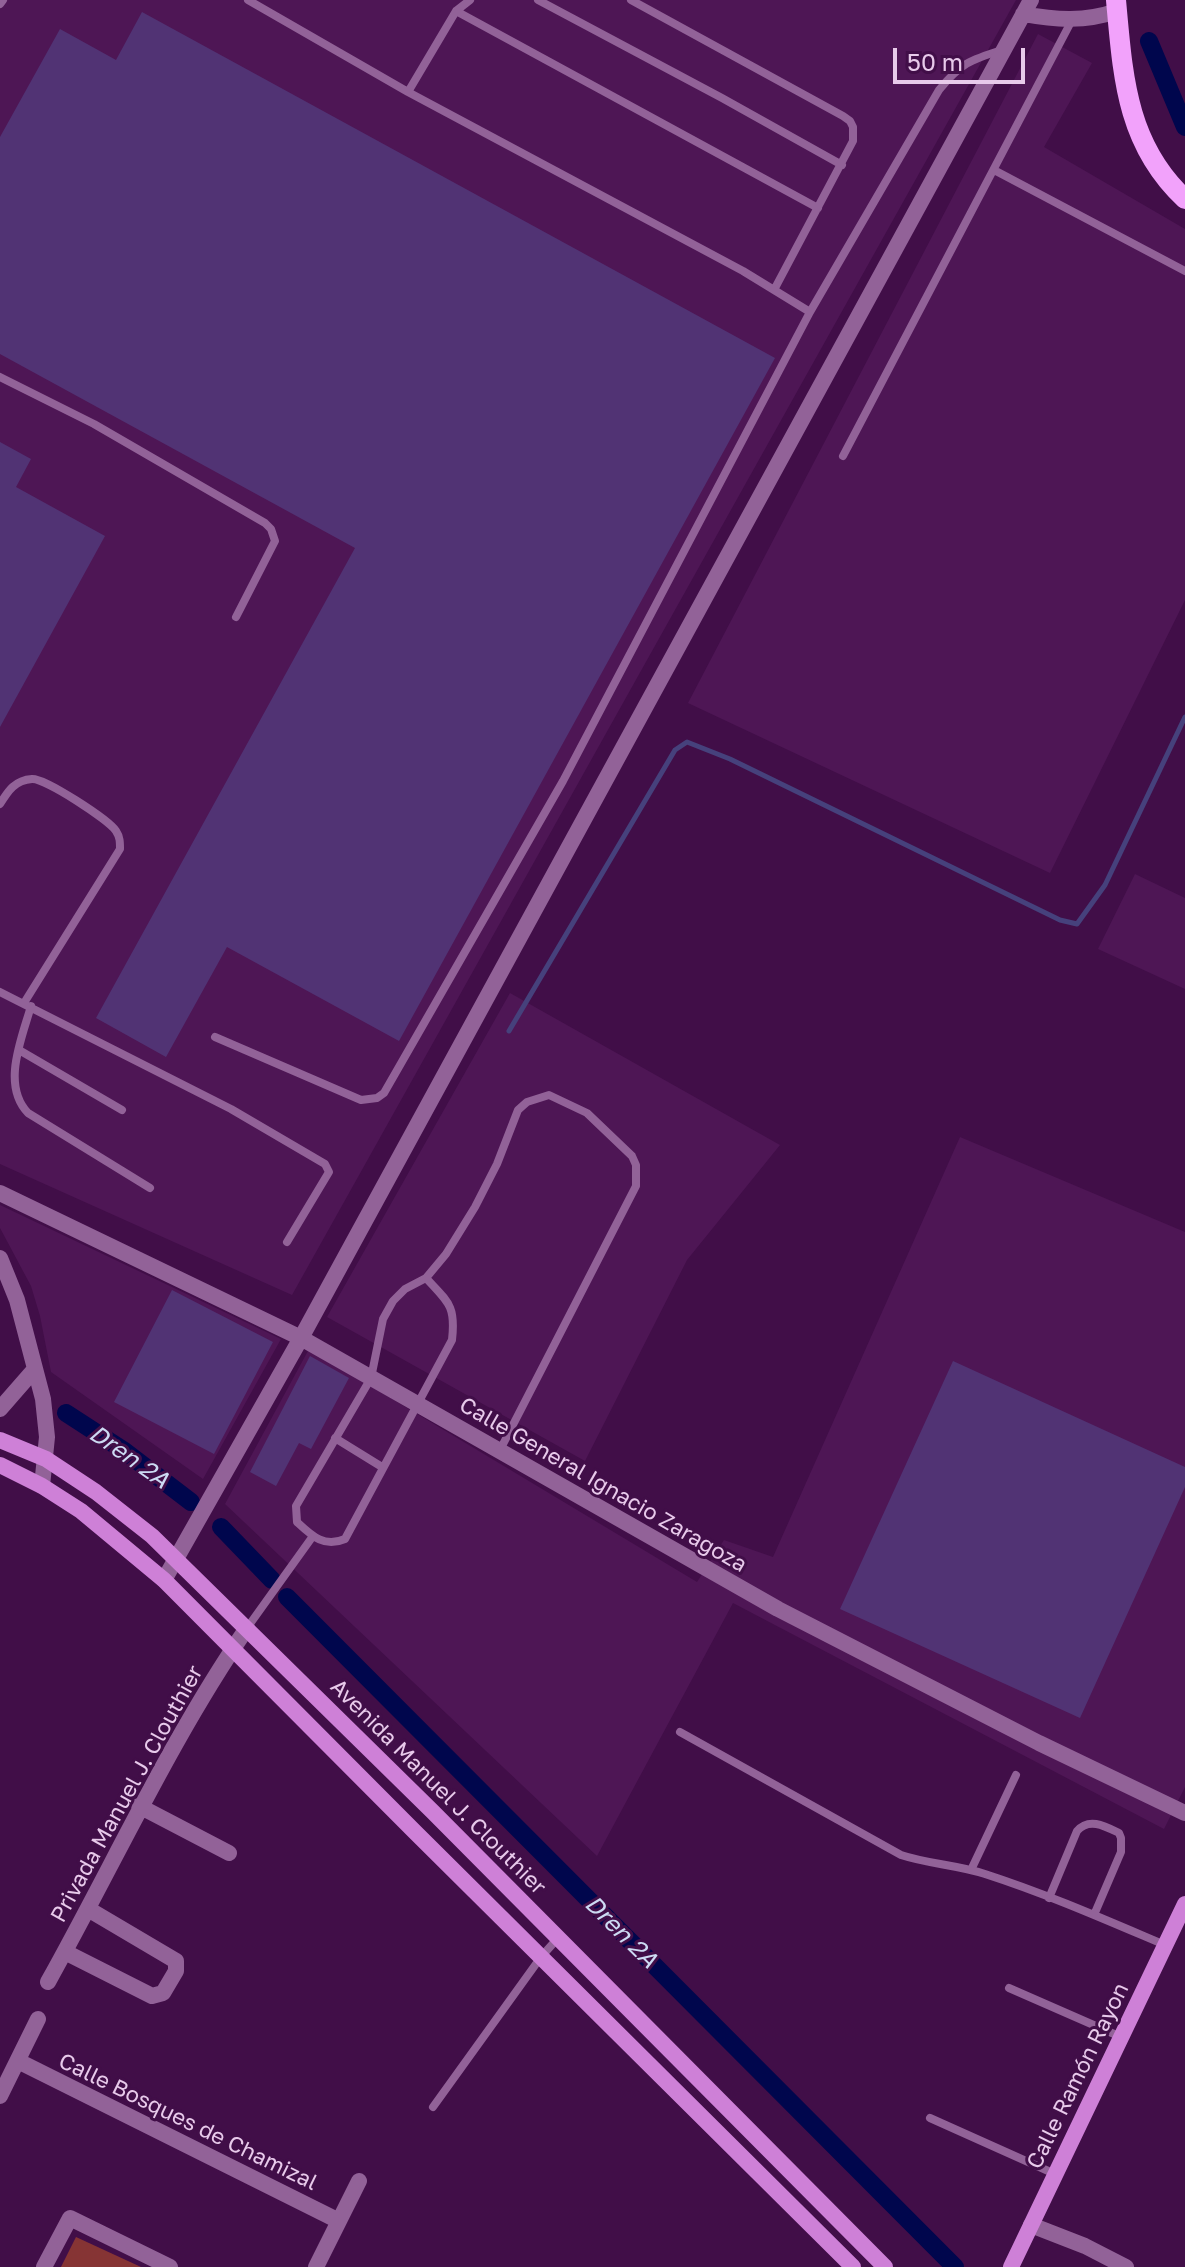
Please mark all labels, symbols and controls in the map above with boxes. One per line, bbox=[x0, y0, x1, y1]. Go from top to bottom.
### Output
scale bar bbox=[897, 32, 1029, 82]
text: 50 m bbox=[907, 47, 963, 76]
street label: Calle General Ignacio Zaragoza bbox=[455, 1392, 751, 1578]
water label: Dren 2A bbox=[84, 1419, 174, 1495]
street label: Privada Manuel J. Clouthier bbox=[45, 1661, 209, 1927]
street label: Avenida Manuel J. Clouthier bbox=[325, 1674, 551, 1900]
water label: Dren 2A bbox=[579, 1890, 663, 1974]
street label: Calle Ramón Rayon bbox=[1021, 1979, 1135, 2173]
street label: Calle Bosques de Chamizal bbox=[54, 2048, 322, 2196]

